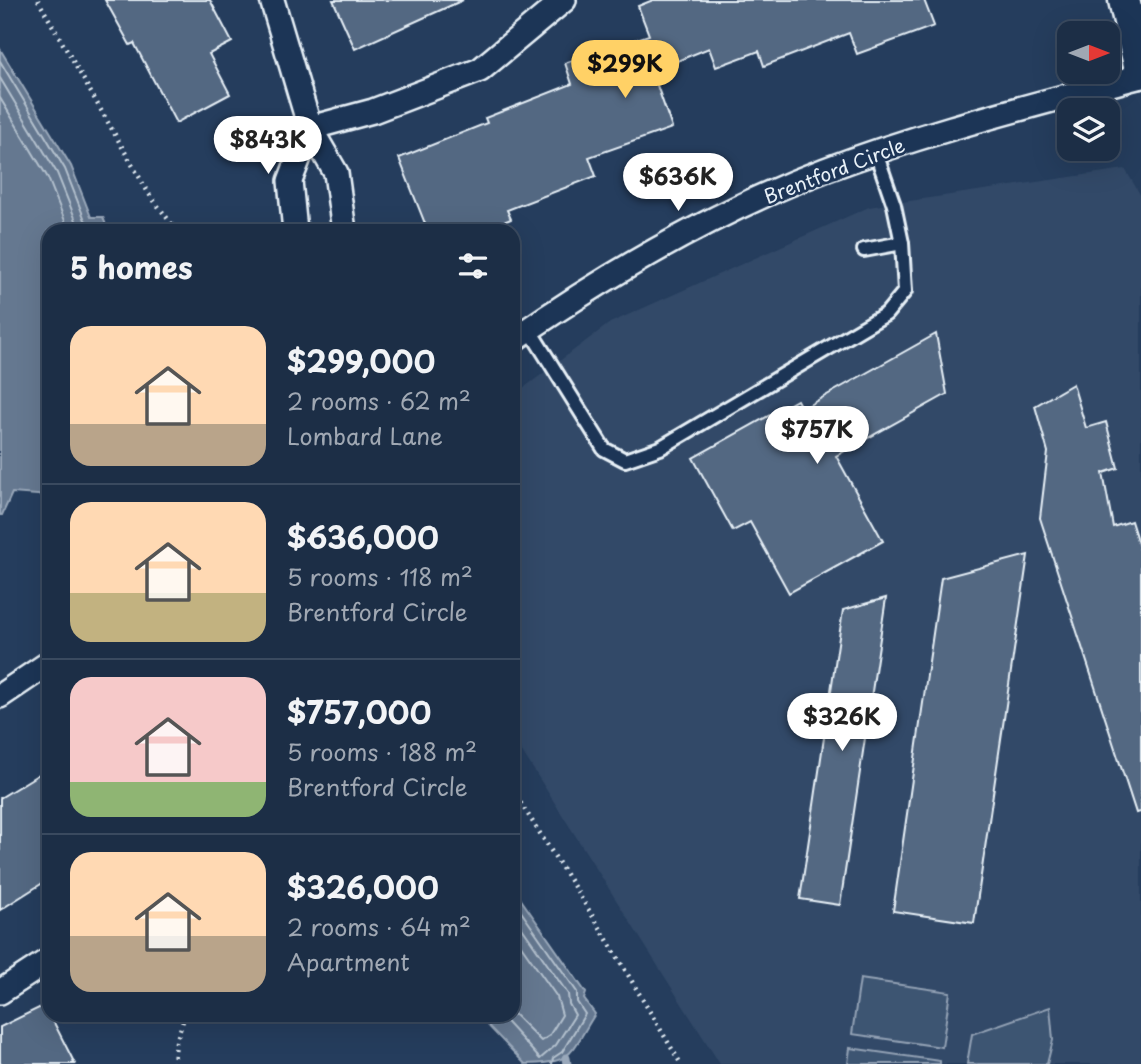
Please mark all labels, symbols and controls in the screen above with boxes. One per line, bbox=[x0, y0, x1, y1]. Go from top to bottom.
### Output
north arrow bbox=[1057, 21, 1120, 84]
map controls bbox=[1057, 21, 1120, 161]
pin: $299K bbox=[576, 41, 674, 100]
text: $299K bbox=[587, 45, 663, 80]
button: layers bbox=[1057, 98, 1120, 161]
pin: $843K bbox=[219, 116, 317, 176]
text: $843K bbox=[230, 121, 306, 156]
street label: Brentford Circle bbox=[759, 130, 909, 210]
pin: $636K bbox=[629, 154, 727, 213]
text: $636K bbox=[639, 158, 717, 193]
text: 5 homes bbox=[70, 244, 193, 289]
icon: filters bbox=[454, 247, 492, 285]
text: $299,000 bbox=[287, 338, 435, 383]
icon: home bbox=[126, 354, 210, 438]
text: 2 rooms · 62 m² bbox=[287, 383, 471, 418]
pin: $757K bbox=[768, 406, 866, 466]
text: $757K bbox=[781, 411, 853, 446]
text: Lombard Lane bbox=[287, 418, 443, 453]
text: $636,000 bbox=[287, 514, 439, 559]
icon: home bbox=[126, 530, 210, 614]
text: 5 rooms · 118 m² bbox=[287, 559, 473, 594]
text: Brentford Circle bbox=[287, 594, 468, 629]
text: $757,000 bbox=[287, 689, 431, 734]
pin: $326K bbox=[793, 694, 891, 753]
text: $326K bbox=[803, 698, 881, 733]
icon: home bbox=[126, 705, 210, 789]
text: 5 rooms · 188 m² bbox=[287, 734, 477, 769]
text: Brentford Circle bbox=[287, 769, 468, 804]
text: $326,000 bbox=[287, 864, 439, 909]
icon: home bbox=[126, 880, 210, 964]
text: 2 rooms · 64 m² bbox=[287, 909, 471, 944]
text: Apartment bbox=[287, 944, 410, 979]

